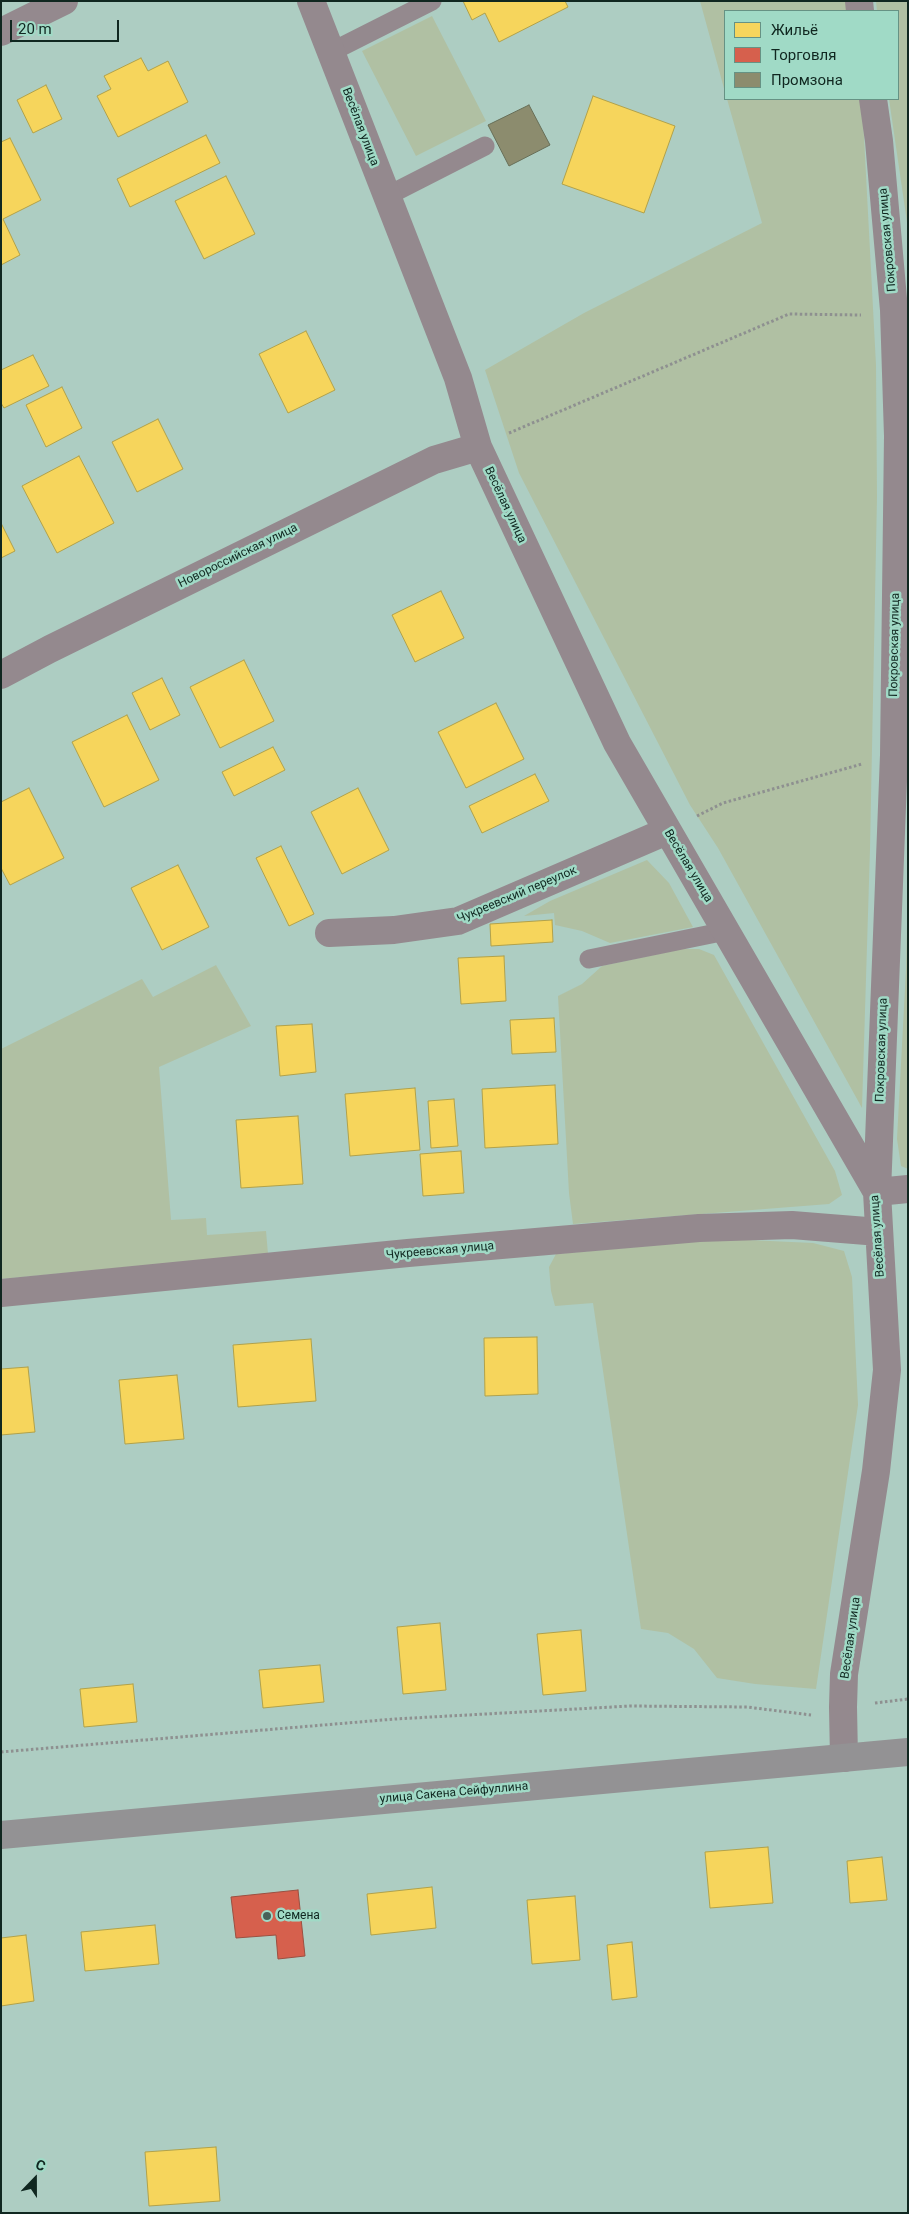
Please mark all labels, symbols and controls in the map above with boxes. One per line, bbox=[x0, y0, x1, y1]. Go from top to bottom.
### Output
scale bar bbox=[12, 10, 121, 42]
legend bbox=[724, 10, 899, 100]
text: 20 m bbox=[18, 20, 52, 38]
text: Жильё bbox=[771, 21, 818, 39]
text: Торговля bbox=[771, 46, 836, 64]
text: Промзона bbox=[771, 71, 843, 89]
street label: Весёлая улица bbox=[339, 86, 381, 168]
street label: Покровская улица bbox=[876, 188, 900, 292]
street label: Весёлая улица bbox=[481, 465, 529, 545]
street label: Новороссийская улица bbox=[176, 521, 300, 591]
street label: Покровская улица bbox=[887, 593, 903, 697]
street label: Весёлая улица bbox=[661, 827, 715, 905]
street label: Чукреевский переулок bbox=[455, 863, 579, 927]
street label: Покровская улица bbox=[873, 998, 891, 1102]
street label: Весёлая улица bbox=[868, 1194, 888, 1278]
street label: Чукреевская улица bbox=[385, 1239, 495, 1263]
street label: Весёлая улица bbox=[838, 1596, 864, 1680]
street label: улица Сакена Сейфуллина bbox=[379, 1779, 529, 1807]
place label: Семена bbox=[277, 1909, 320, 1923]
marker: Семена bbox=[261, 1910, 273, 1922]
north arrow bbox=[10, 2154, 60, 2204]
text: С bbox=[33, 2156, 48, 2174]

